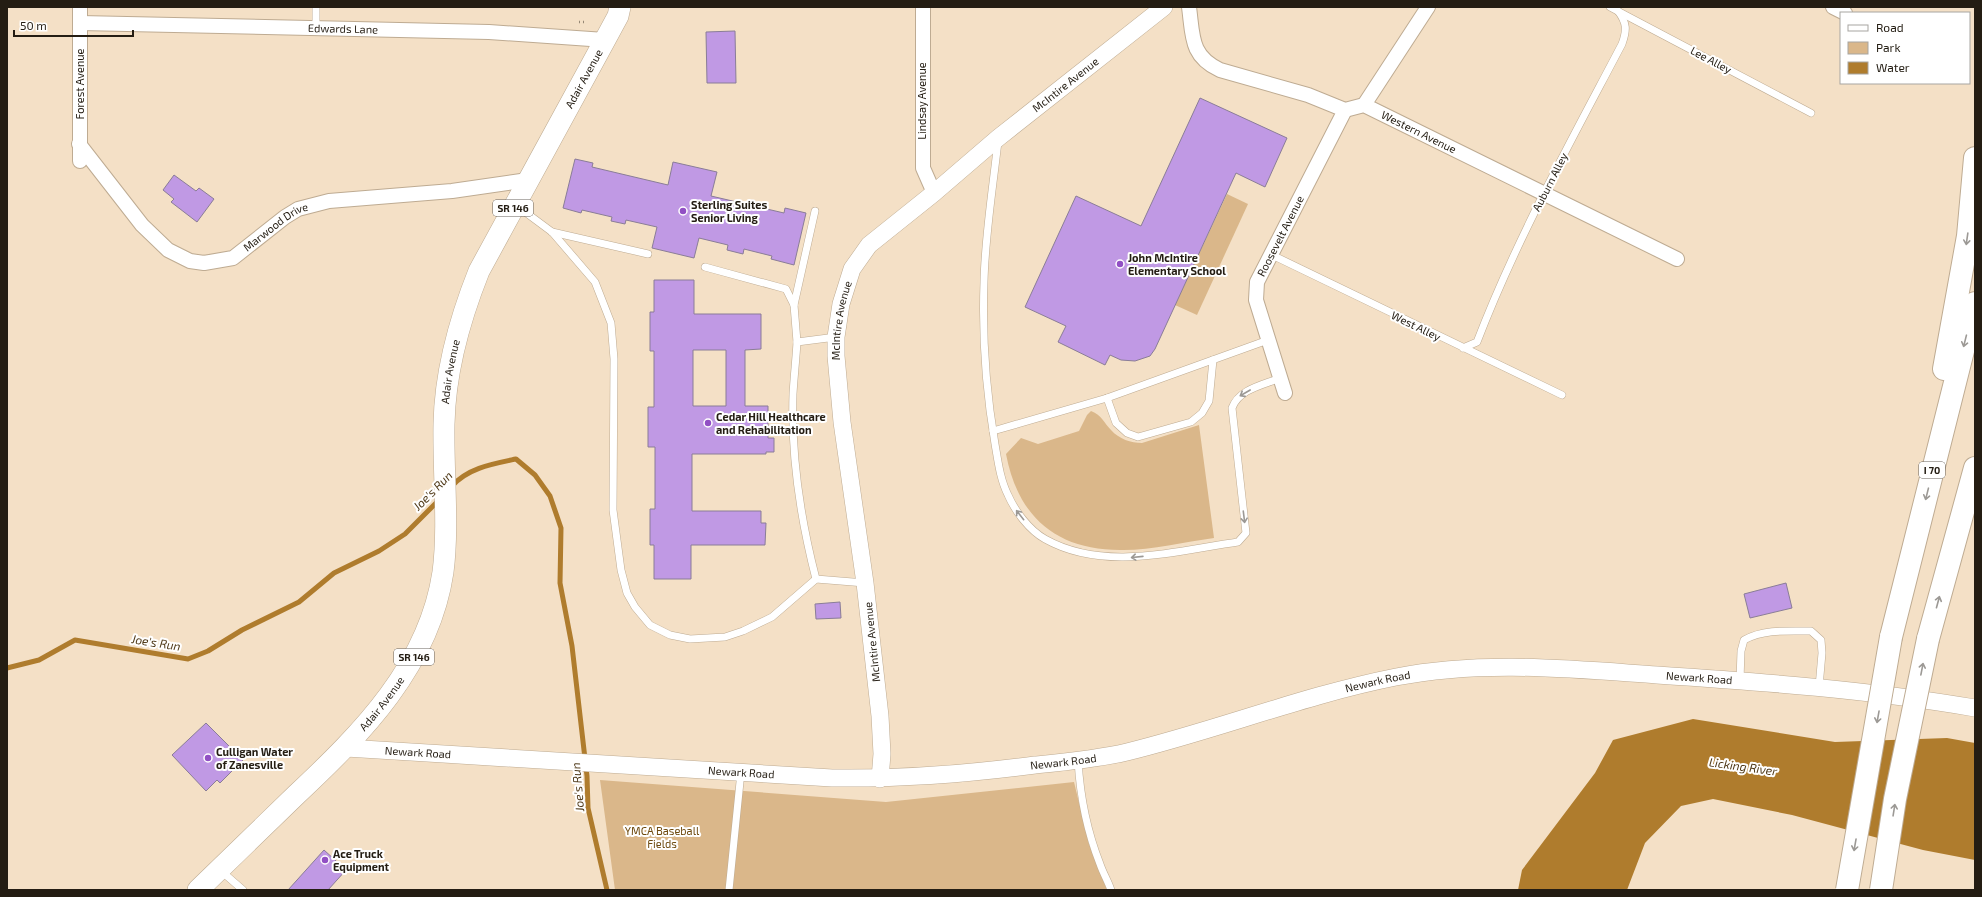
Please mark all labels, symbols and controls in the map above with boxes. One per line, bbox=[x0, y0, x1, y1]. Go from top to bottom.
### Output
scale bar bbox=[14, 12, 133, 38]
legend bbox=[1840, 12, 1970, 84]
text: 50 m bbox=[20, 18, 47, 32]
text: Road bbox=[1876, 20, 1904, 34]
street label: Edwards Lane bbox=[308, 21, 378, 36]
text: Park bbox=[1876, 40, 1901, 54]
street label: Lee Alley bbox=[1688, 43, 1734, 76]
street label: Adair Avenue bbox=[562, 47, 605, 110]
street label: Forest Avenue bbox=[73, 48, 86, 120]
street label: McIntire Avenue bbox=[1030, 54, 1101, 114]
text: Water bbox=[1876, 60, 1910, 74]
street label: Lindsay Avenue bbox=[915, 62, 928, 140]
street label: Western Avenue bbox=[1379, 108, 1459, 155]
street label: Auburn Alley bbox=[1529, 150, 1570, 213]
street label: Roosevelt Avenue bbox=[1254, 193, 1306, 278]
place label: Sterling Suites Senior Living bbox=[691, 198, 768, 224]
street label: Marwood Drive bbox=[240, 200, 309, 254]
road number: SR 146 bbox=[493, 200, 533, 216]
marker: Sterling Suites Senior Living bbox=[678, 206, 688, 216]
one-way arrow bbox=[1963, 232, 1971, 245]
place label: John McIntire Elementary School bbox=[1128, 251, 1226, 278]
marker: John McIntire Elementary School bbox=[1115, 259, 1125, 269]
street label: McIntire Avenue bbox=[829, 279, 854, 360]
street label: West Alley bbox=[1389, 308, 1443, 343]
one-way arrow bbox=[1961, 334, 1969, 347]
street label: Adair Avenue bbox=[438, 338, 462, 404]
one-way arrow bbox=[1239, 390, 1251, 398]
place label: Cedar Hill Healthcare and Rehabilitation bbox=[716, 410, 826, 436]
marker: Cedar Hill Healthcare and Rehabilitation bbox=[703, 418, 713, 428]
road number: I 70 bbox=[1919, 462, 1945, 478]
water label: Joe's Run bbox=[409, 468, 455, 513]
one-way arrow bbox=[1922, 488, 1930, 501]
one-way arrow bbox=[1016, 509, 1025, 520]
one-way arrow bbox=[1240, 510, 1247, 523]
one-way arrow bbox=[1131, 553, 1144, 561]
one-way arrow bbox=[1935, 596, 1942, 609]
street label: McIntire Avenue bbox=[861, 601, 882, 683]
water label: Joe's Run bbox=[130, 631, 182, 653]
road number: SR 146 bbox=[394, 649, 434, 665]
one-way arrow bbox=[1918, 663, 1926, 676]
street label: Newark Road bbox=[1344, 668, 1411, 694]
street label: Newark Road bbox=[1666, 669, 1733, 686]
street label: Adair Avenue bbox=[356, 674, 406, 733]
one-way arrow bbox=[1873, 710, 1881, 723]
street label: Newark Road bbox=[384, 743, 451, 760]
place label: Culligan Water of Zanesville bbox=[216, 745, 293, 771]
street label: Newark Road bbox=[1029, 751, 1097, 772]
marker: Culligan Water of Zanesville bbox=[203, 753, 213, 763]
water label: Licking River bbox=[1708, 754, 1778, 778]
water label: Joe's Run bbox=[568, 762, 586, 813]
street label: Newark Road bbox=[708, 763, 775, 780]
one-way arrow bbox=[1890, 804, 1898, 817]
park label: YMCA Baseball Fields bbox=[625, 824, 700, 850]
one-way arrow bbox=[1851, 838, 1859, 851]
place label: Ace Truck Equipment bbox=[333, 847, 390, 873]
marker: Ace Truck Equipment bbox=[320, 855, 330, 865]

